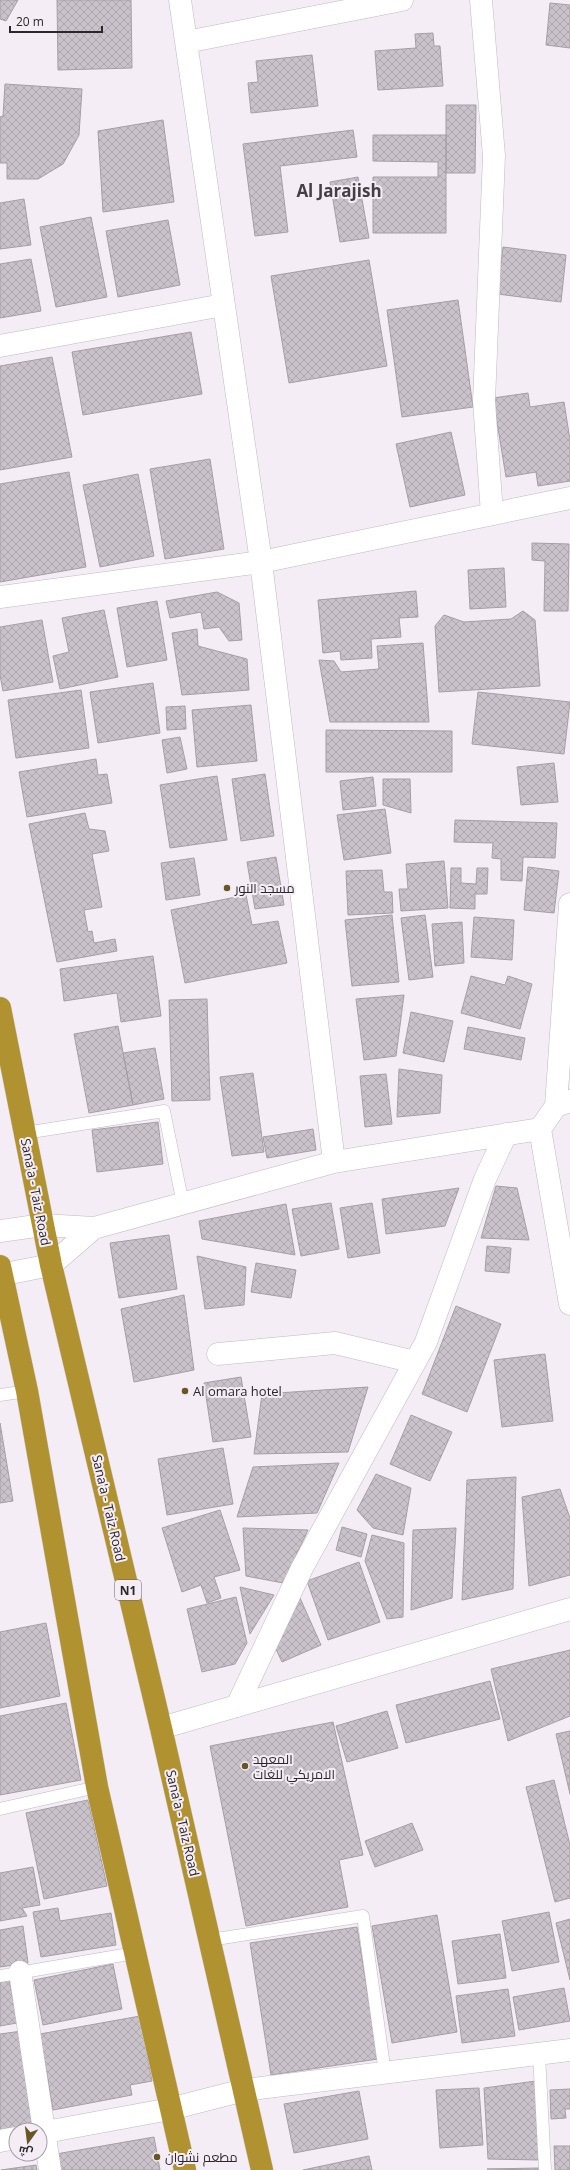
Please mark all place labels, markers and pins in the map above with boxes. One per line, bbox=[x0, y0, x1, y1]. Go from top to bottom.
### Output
place label: مسجد النور bbox=[234, 879, 295, 897]
marker: مسجد النور bbox=[222, 883, 232, 893]
place label: Al omara hotel bbox=[193, 1382, 282, 1400]
marker: Al omara hotel bbox=[180, 1386, 190, 1396]
place label: المعهد الامريكي للغات bbox=[253, 1750, 335, 1785]
marker: المعهد الامريكي للغات bbox=[240, 1761, 250, 1771]
place label: مطعم نشوان bbox=[165, 2148, 238, 2167]
marker: مطعم نشوان bbox=[152, 2152, 162, 2162]

